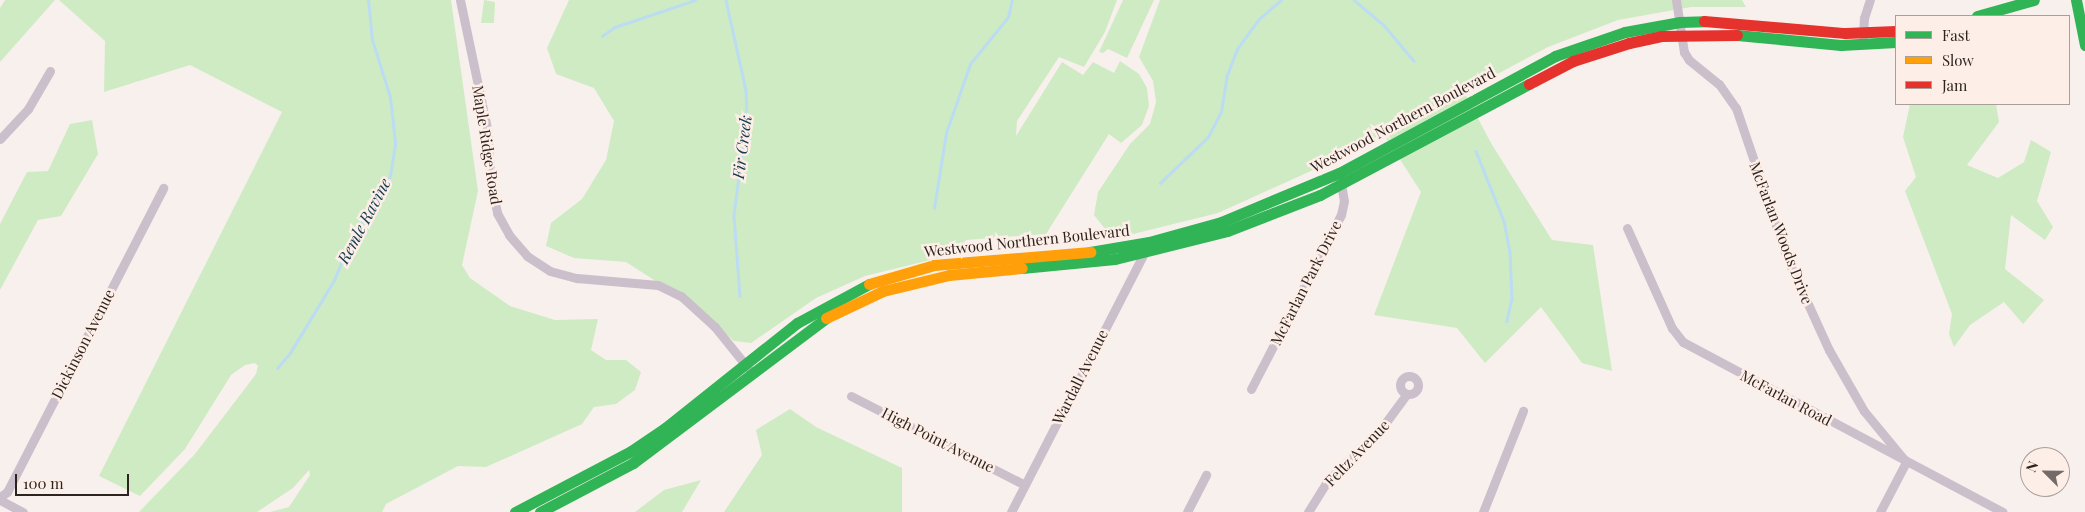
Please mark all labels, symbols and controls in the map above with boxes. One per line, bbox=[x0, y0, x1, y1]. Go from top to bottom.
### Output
legend bbox=[1895, 15, 2070, 105]
text: Fast bbox=[1942, 25, 1970, 45]
text: Slow bbox=[1942, 50, 1974, 70]
street label: Westwood Northern Boulevard bbox=[1308, 64, 1498, 176]
text: Jam bbox=[1942, 75, 1967, 95]
street label: Maple Ridge Road bbox=[469, 84, 505, 206]
water label: Fir Creek bbox=[729, 114, 755, 180]
street label: McFarlan Woods Drive bbox=[1745, 159, 1817, 307]
water label: Remle Ravine bbox=[333, 175, 395, 267]
street label: McFarlan Park Drive bbox=[1267, 217, 1345, 349]
street label: Westwood Northern Boulevard bbox=[923, 221, 1131, 261]
street label: Dickinson Avenue bbox=[47, 286, 119, 402]
street label: Wardall Avenue bbox=[1048, 326, 1112, 428]
street label: McFarlan Road bbox=[1737, 366, 1835, 430]
street label: High Point Avenue bbox=[878, 404, 998, 476]
street label: Feltz Avenue bbox=[1321, 416, 1393, 490]
north arrow bbox=[2020, 447, 2070, 497]
text: N bbox=[2021, 458, 2042, 475]
scale bar bbox=[18, 464, 131, 496]
text: 100 m bbox=[23, 473, 64, 493]

